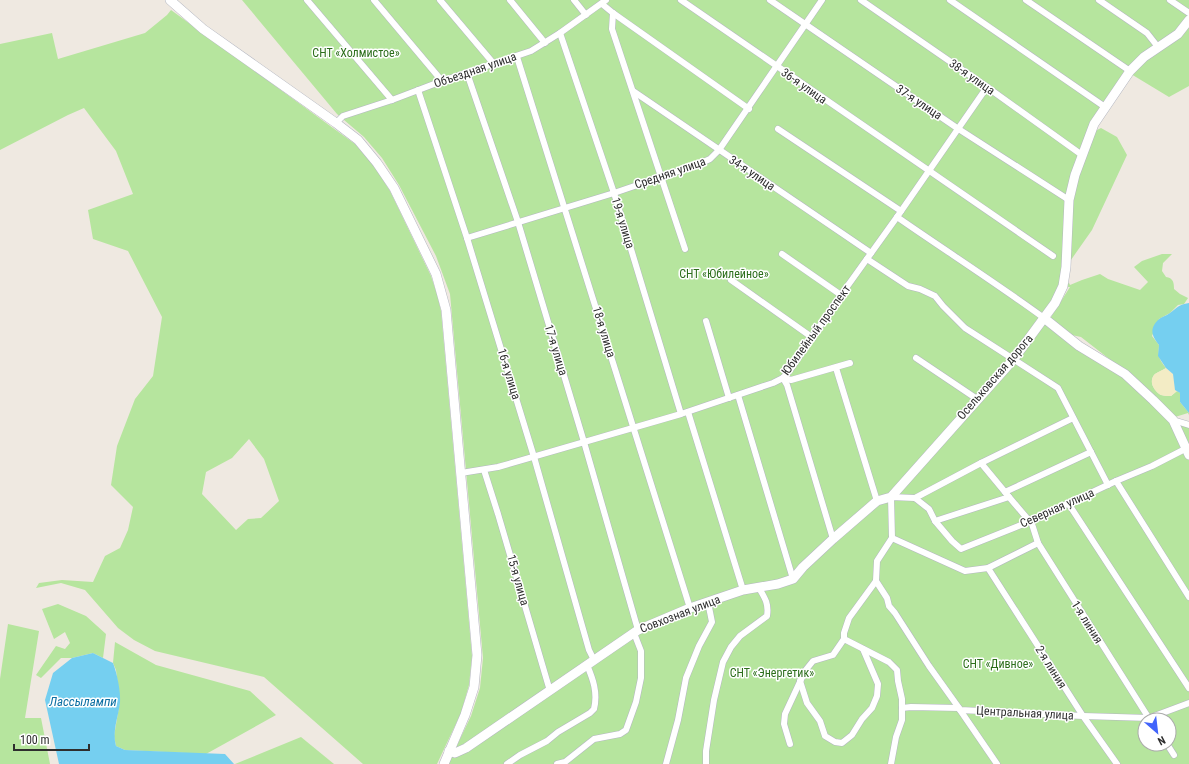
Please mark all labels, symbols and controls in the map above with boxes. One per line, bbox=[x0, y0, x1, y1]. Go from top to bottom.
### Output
park label: СНТ «Холмистое» bbox=[312, 46, 400, 60]
street label: Объездная улица bbox=[432, 49, 518, 91]
street label: 38-я улица bbox=[947, 56, 998, 98]
street label: 36-я улица bbox=[779, 65, 830, 107]
street label: 37-я улица bbox=[893, 82, 945, 123]
street label: 34-я улица bbox=[726, 153, 778, 194]
street label: Средняя улица bbox=[633, 154, 708, 192]
street label: 19-я улица bbox=[609, 196, 637, 250]
park label: СНТ «Юбилейное» bbox=[679, 267, 769, 281]
street label: Юбилейный проспект bbox=[779, 282, 853, 378]
street label: 18-я улица bbox=[590, 305, 618, 359]
street label: 17-я улица bbox=[542, 323, 570, 377]
street label: Осельковская дорога bbox=[954, 331, 1036, 422]
street label: 16-я улица bbox=[495, 347, 523, 401]
street label: Северная улица bbox=[1018, 485, 1096, 531]
street label: 15-я улица bbox=[504, 553, 532, 607]
street label: Совхозная улица bbox=[638, 592, 722, 636]
street label: 1-я линия bbox=[1068, 598, 1106, 646]
street label: 2-я линия bbox=[1032, 643, 1070, 691]
park label: СНТ «Дивное» bbox=[963, 657, 1033, 671]
park label: СНТ «Энергетик» bbox=[730, 666, 814, 680]
water label: Лассылампи bbox=[48, 694, 117, 709]
street label: Центральная улица bbox=[976, 703, 1074, 723]
north arrow bbox=[1137, 712, 1177, 752]
scale bar bbox=[14, 726, 89, 752]
text: 100 m bbox=[20, 733, 50, 747]
text: N bbox=[1155, 733, 1167, 748]

